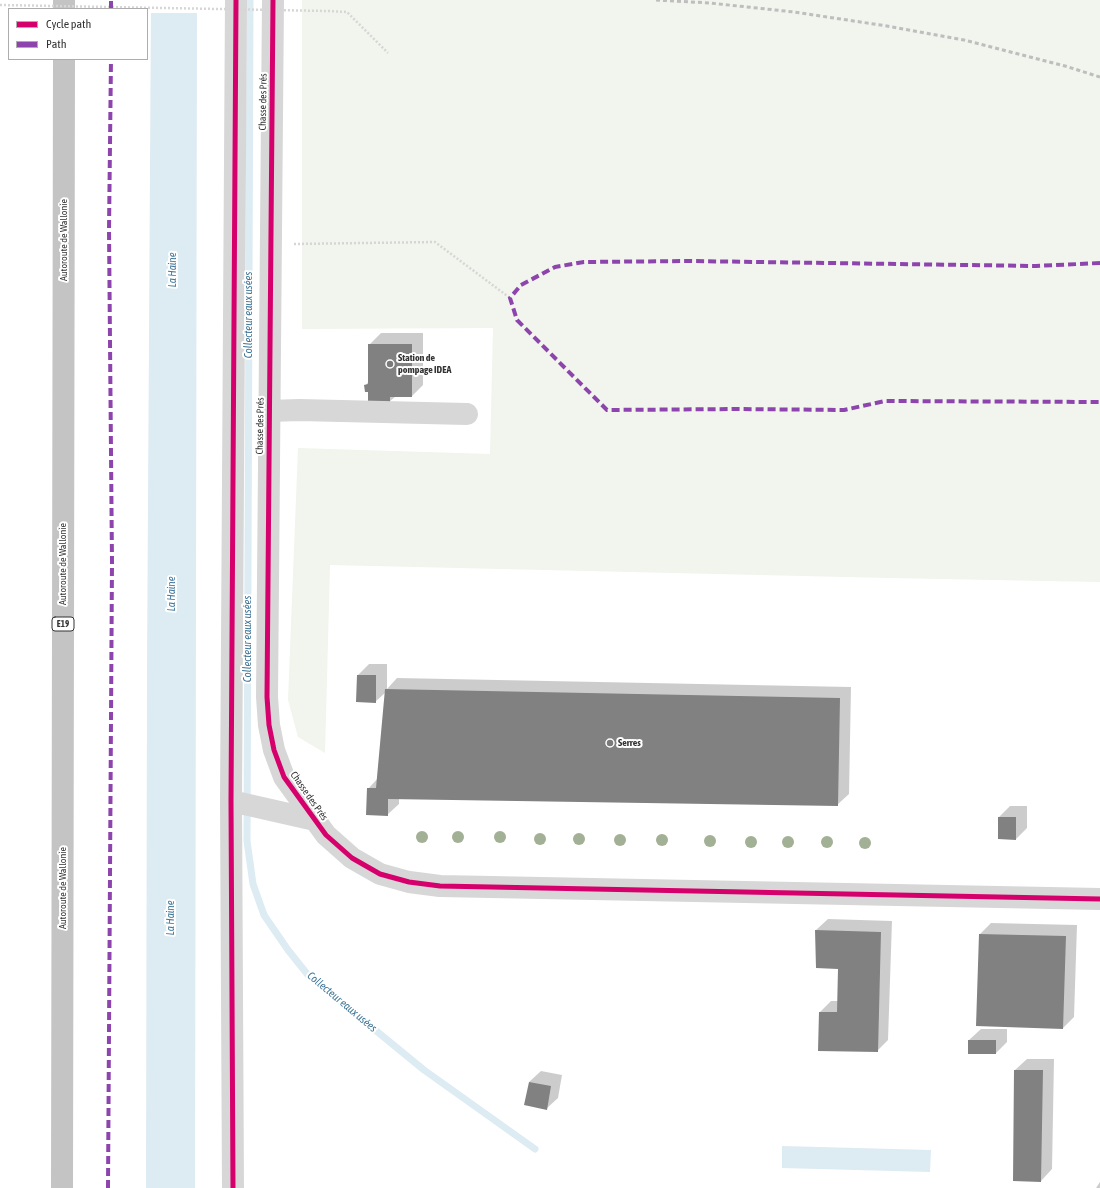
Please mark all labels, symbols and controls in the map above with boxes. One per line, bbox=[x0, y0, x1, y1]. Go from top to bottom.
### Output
legend bbox=[8, 8, 148, 60]
text: Cycle path bbox=[46, 17, 91, 31]
text: Path bbox=[46, 37, 67, 51]
street label: Chasse des Prés bbox=[257, 73, 269, 131]
street label: Autoroute de Wallonie bbox=[58, 199, 70, 281]
water label: La Haine bbox=[166, 252, 180, 288]
water label: Collecteur eaux usées bbox=[242, 272, 256, 358]
place label: Station de pompage IDEA bbox=[398, 352, 451, 376]
marker: Station de pompage IDEA bbox=[385, 359, 395, 369]
street label: Chasse des Prés bbox=[254, 397, 266, 455]
street label: Autoroute de Wallonie bbox=[57, 523, 69, 605]
water label: La Haine bbox=[165, 576, 179, 612]
water label: Collecteur eaux usées bbox=[241, 596, 255, 682]
road number: E19 bbox=[52, 617, 74, 631]
place label: Serres bbox=[618, 737, 641, 749]
marker: Serres bbox=[605, 738, 615, 748]
street label: Chasse des Prés bbox=[288, 769, 330, 823]
street label: Autoroute de Wallonie bbox=[57, 847, 69, 929]
water label: La Haine bbox=[164, 900, 178, 936]
water label: Collecteur eaux usées bbox=[305, 969, 379, 1035]

